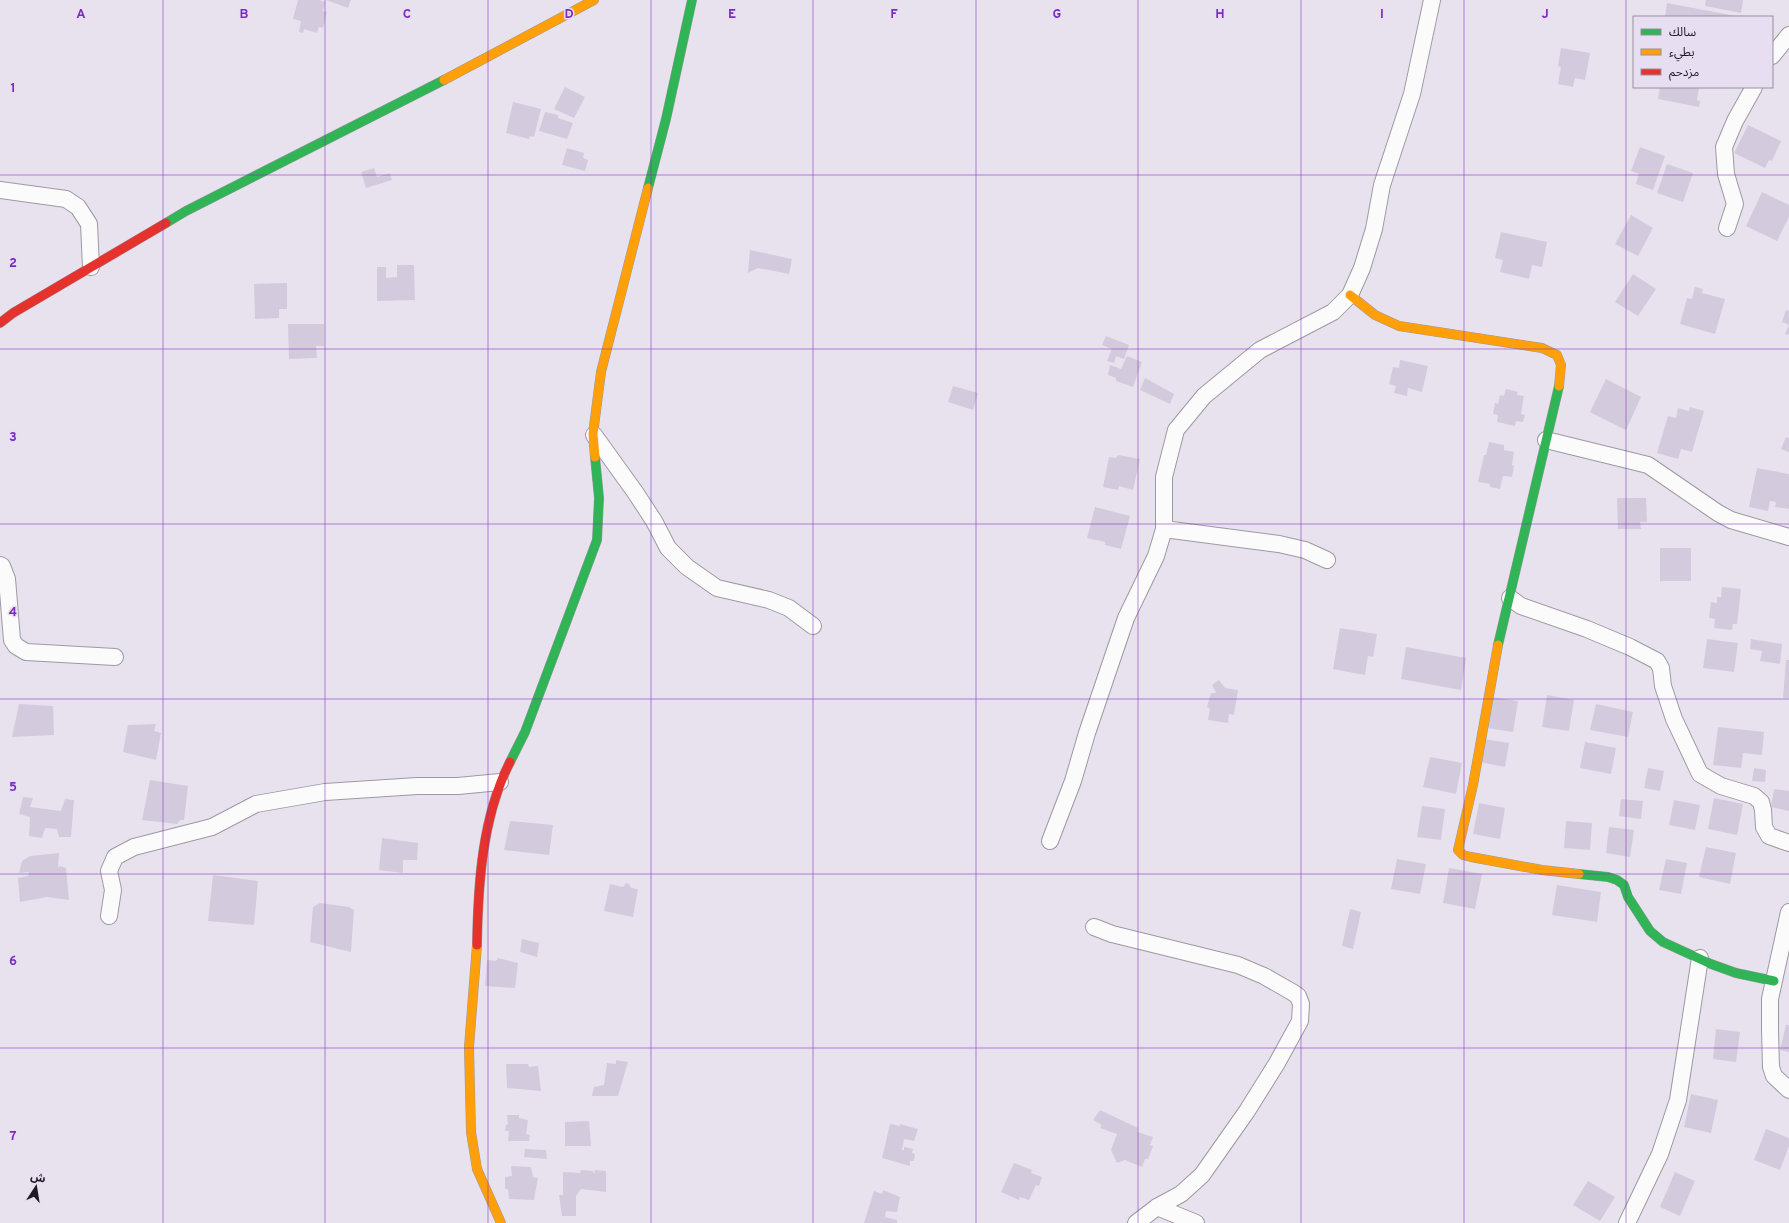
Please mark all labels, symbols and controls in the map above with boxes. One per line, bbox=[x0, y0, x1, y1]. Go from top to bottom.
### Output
text: A bbox=[76, 7, 86, 23]
text: B bbox=[240, 7, 249, 23]
text: C bbox=[403, 7, 411, 23]
text: D bbox=[564, 7, 574, 23]
text: E bbox=[728, 7, 736, 23]
text: F bbox=[890, 7, 898, 23]
text: G bbox=[1053, 7, 1062, 23]
text: H bbox=[1215, 7, 1225, 23]
text: I bbox=[1380, 7, 1384, 23]
text: J bbox=[1541, 7, 1549, 23]
legend bbox=[1633, 16, 1773, 88]
text: سالك bbox=[1669, 25, 1696, 41]
text: بطيء bbox=[1669, 45, 1695, 62]
text: مزدحم bbox=[1669, 65, 1699, 81]
text: 1 bbox=[10, 81, 16, 97]
text: 2 bbox=[9, 256, 17, 272]
text: 3 bbox=[9, 430, 17, 446]
text: 4 bbox=[9, 605, 17, 621]
text: 5 bbox=[9, 780, 17, 796]
text: 6 bbox=[9, 954, 17, 970]
text: 7 bbox=[10, 1129, 17, 1145]
north arrow bbox=[16, 1167, 56, 1207]
text: ش bbox=[29, 1170, 47, 1187]

